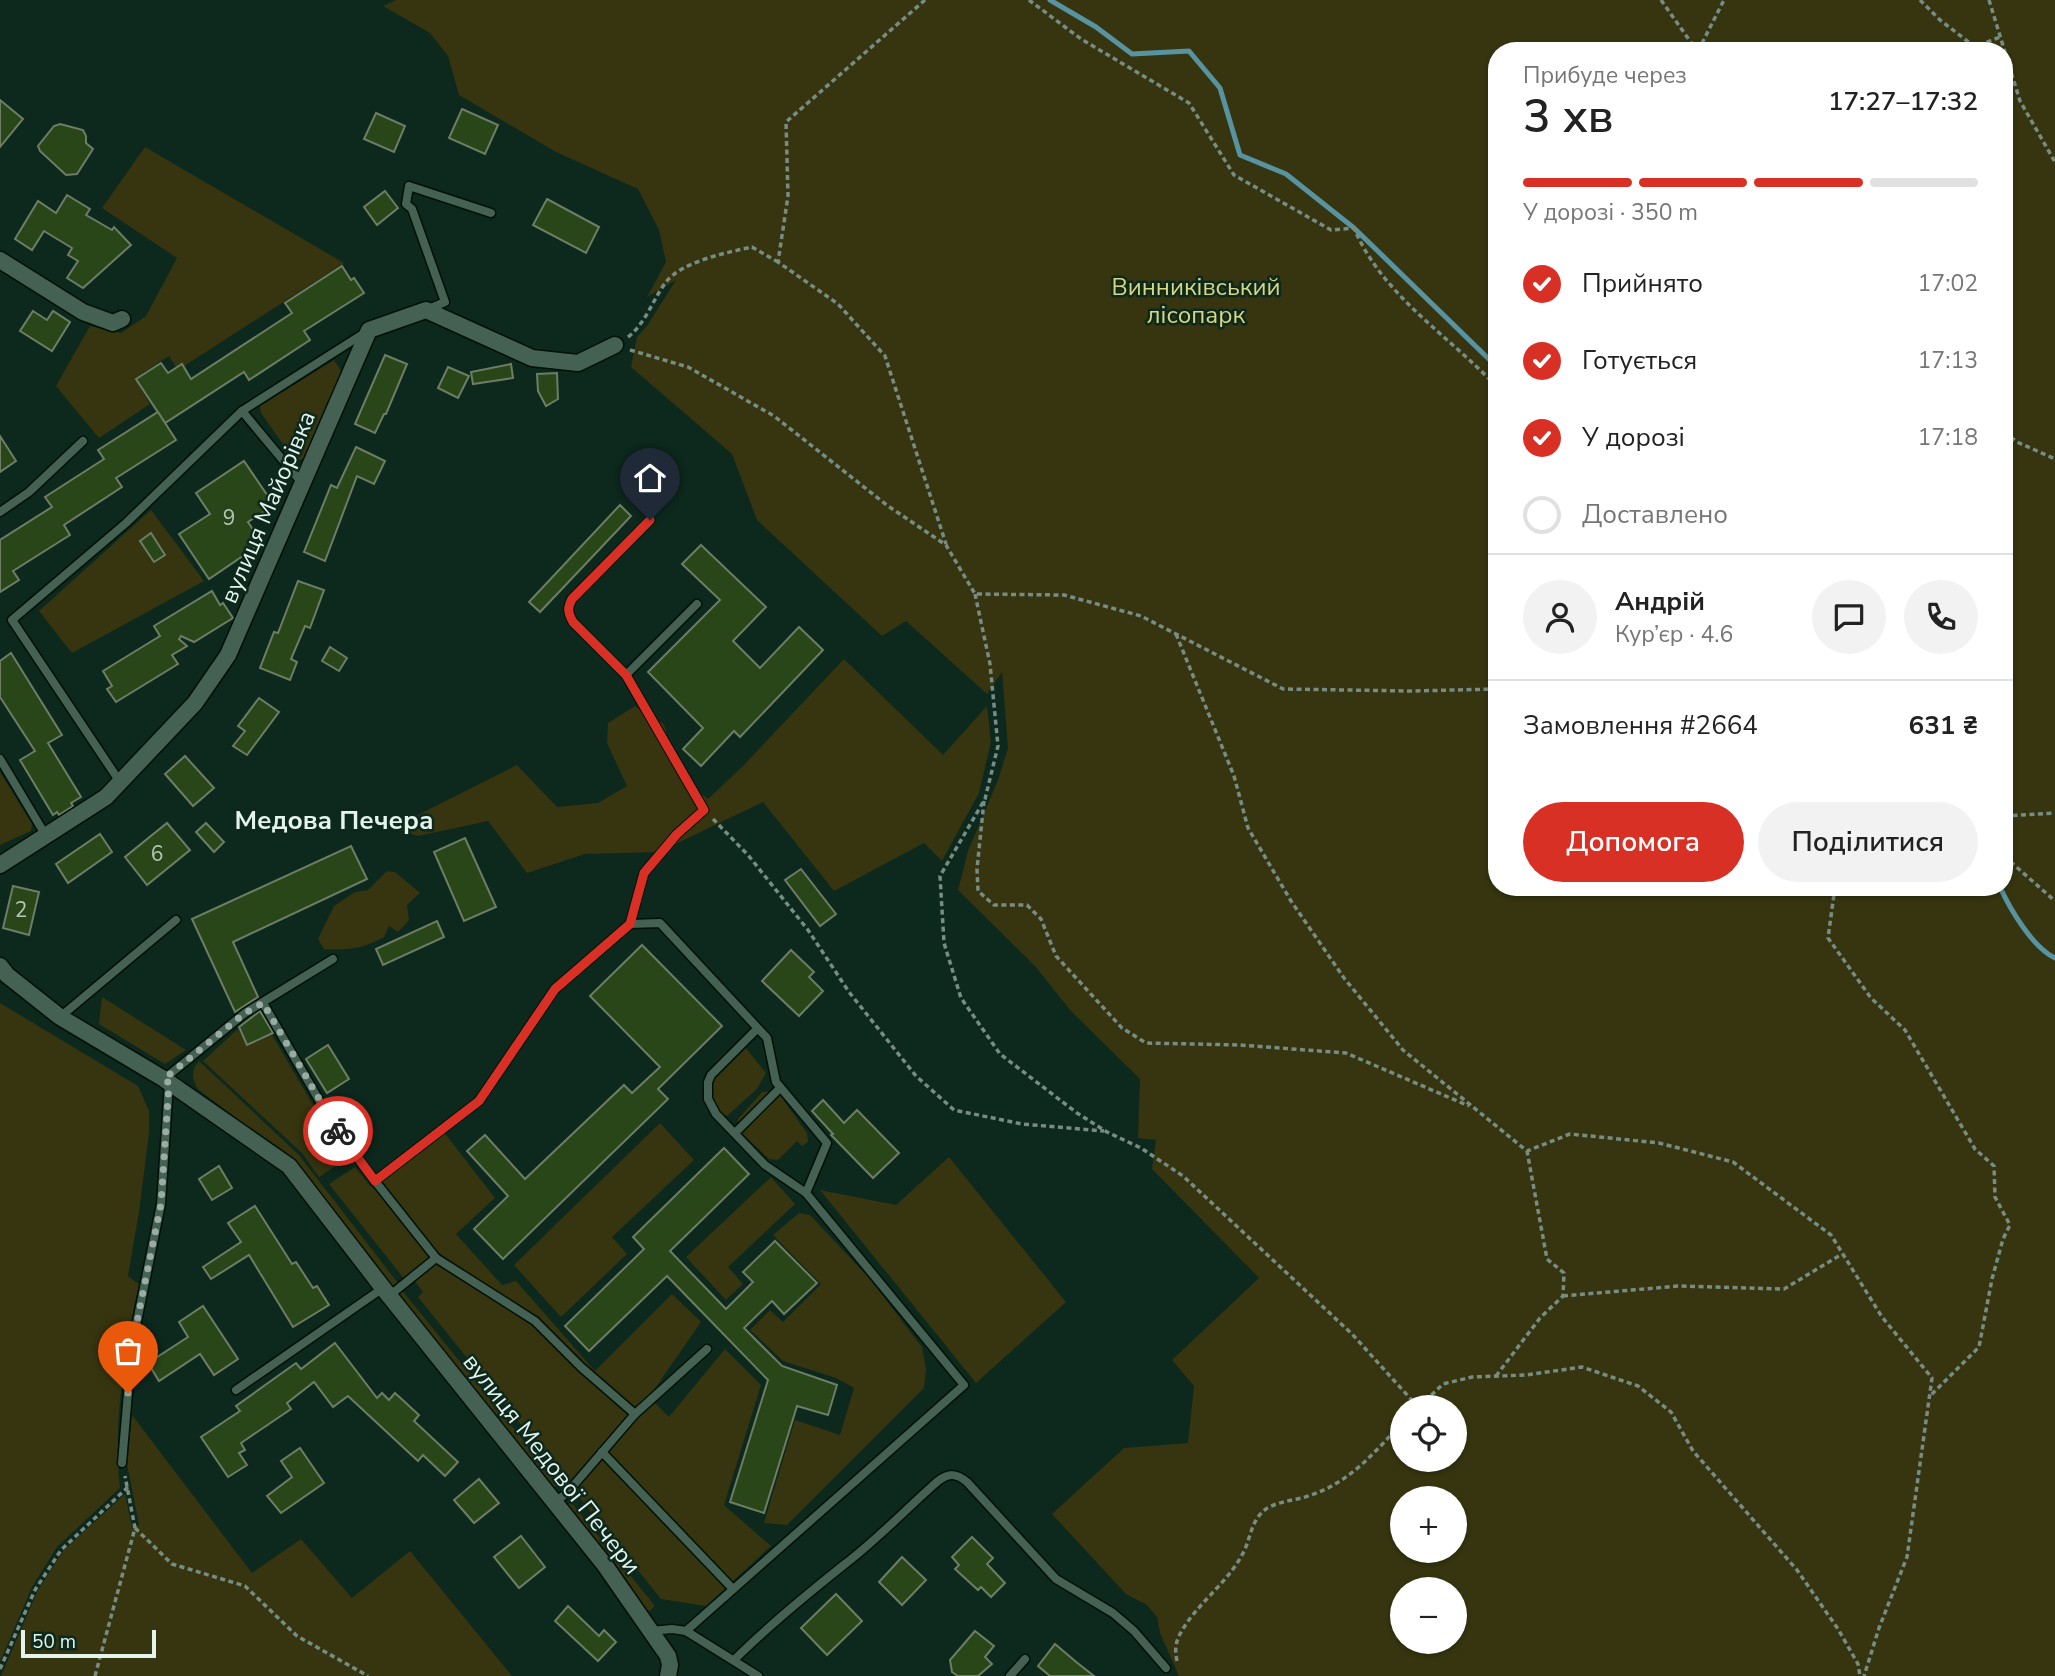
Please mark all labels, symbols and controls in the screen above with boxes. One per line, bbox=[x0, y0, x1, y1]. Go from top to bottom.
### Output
text: Прибуде через bbox=[1523, 60, 1687, 91]
text: 17:27–17:32 bbox=[1828, 84, 1978, 119]
text: 3 хв bbox=[1523, 85, 1613, 148]
text: У дорозі · 350 m bbox=[1523, 197, 1698, 228]
icon: check bbox=[1523, 265, 1561, 303]
text: Прийнято bbox=[1582, 266, 1703, 301]
text: 17:02 bbox=[1918, 268, 1978, 299]
park label: Винниківський лісопарк bbox=[1112, 271, 1280, 331]
icon: check bbox=[1523, 342, 1561, 380]
text: Готується bbox=[1582, 343, 1697, 378]
text: 17:13 bbox=[1918, 345, 1978, 376]
street label: вулиця Майорівка bbox=[213, 406, 323, 608]
icon: check bbox=[1523, 419, 1561, 457]
text: У дорозі bbox=[1582, 420, 1685, 455]
text: 17:18 bbox=[1918, 422, 1978, 453]
pin bbox=[620, 448, 680, 520]
icon: home bbox=[631, 459, 669, 497]
text: Доставлено bbox=[1582, 497, 1728, 532]
house number: 9 bbox=[223, 504, 235, 532]
button: person bbox=[1523, 580, 1597, 654]
button: chat bbox=[1812, 580, 1886, 654]
button: phone bbox=[1904, 580, 1978, 654]
text: Андрій bbox=[1615, 584, 1705, 619]
text: Кур’єр · 4.6 bbox=[1615, 619, 1733, 650]
text: Замовлення #2664 bbox=[1523, 708, 1758, 743]
text: 631 ₴ bbox=[1909, 708, 1978, 743]
button: Допомога bbox=[1523, 802, 1744, 882]
button: Поділитися bbox=[1758, 802, 1978, 882]
district label: Медова Печера bbox=[234, 803, 434, 838]
house number: 6 bbox=[151, 840, 163, 868]
house number: 2 bbox=[15, 896, 27, 924]
courier bbox=[303, 1096, 373, 1166]
icon: bike bbox=[319, 1112, 357, 1150]
pin bbox=[98, 1321, 158, 1393]
icon: bag bbox=[109, 1332, 147, 1370]
street label: вулиця Медової Печери bbox=[456, 1347, 648, 1581]
map controls bbox=[1390, 1395, 1467, 1654]
button: locate bbox=[1390, 1395, 1467, 1472]
button: + bbox=[1390, 1486, 1467, 1563]
button: − bbox=[1390, 1577, 1467, 1654]
scale bar bbox=[21, 1627, 156, 1659]
text: 50 m bbox=[32, 1629, 76, 1655]

